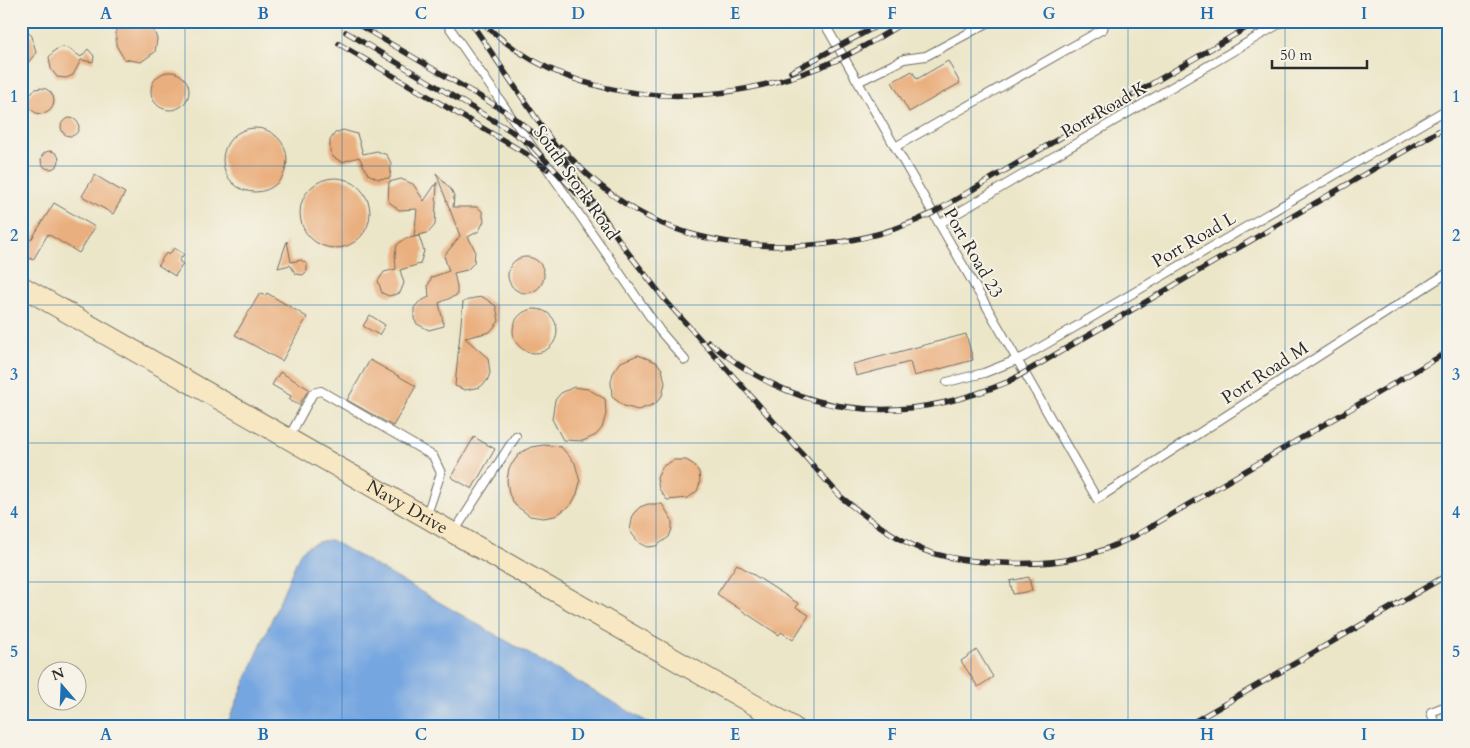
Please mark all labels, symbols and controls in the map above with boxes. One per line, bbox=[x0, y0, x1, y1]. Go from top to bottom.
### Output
text: A bbox=[100, 3, 112, 25]
text: B bbox=[257, 3, 269, 25]
text: C bbox=[415, 3, 427, 25]
text: D bbox=[571, 3, 585, 25]
text: E bbox=[730, 3, 740, 25]
text: F bbox=[887, 3, 897, 25]
text: G bbox=[1042, 3, 1056, 25]
text: H bbox=[1200, 3, 1214, 25]
text: I bbox=[1361, 3, 1367, 25]
scale bar bbox=[1272, 38, 1368, 70]
text: 50 m bbox=[1280, 45, 1312, 65]
street label: Port Road K bbox=[1057, 75, 1152, 145]
text: 1 bbox=[10, 86, 18, 108]
text: 1 bbox=[1452, 86, 1460, 108]
street label: South Stork Road bbox=[527, 121, 625, 245]
street label: Port Road 23 bbox=[937, 203, 1009, 303]
street label: Port Road L bbox=[1148, 206, 1241, 274]
text: 2 bbox=[10, 225, 18, 247]
text: 2 bbox=[1452, 225, 1460, 247]
street label: Port Road M bbox=[1217, 336, 1313, 410]
text: 3 bbox=[10, 364, 18, 386]
text: 3 bbox=[1452, 364, 1460, 386]
street label: Navy Drive bbox=[362, 474, 453, 540]
text: 4 bbox=[10, 502, 18, 524]
text: 4 bbox=[1452, 502, 1460, 524]
text: 5 bbox=[10, 641, 18, 663]
text: 5 bbox=[1452, 641, 1460, 663]
north arrow bbox=[38, 660, 88, 710]
text: N bbox=[49, 663, 67, 685]
text: A bbox=[100, 724, 112, 746]
text: B bbox=[257, 724, 269, 746]
text: C bbox=[415, 724, 427, 746]
text: D bbox=[571, 724, 585, 746]
text: E bbox=[730, 724, 740, 746]
text: F bbox=[887, 724, 897, 746]
text: G bbox=[1042, 724, 1056, 746]
text: H bbox=[1200, 724, 1214, 746]
text: I bbox=[1361, 724, 1367, 746]

